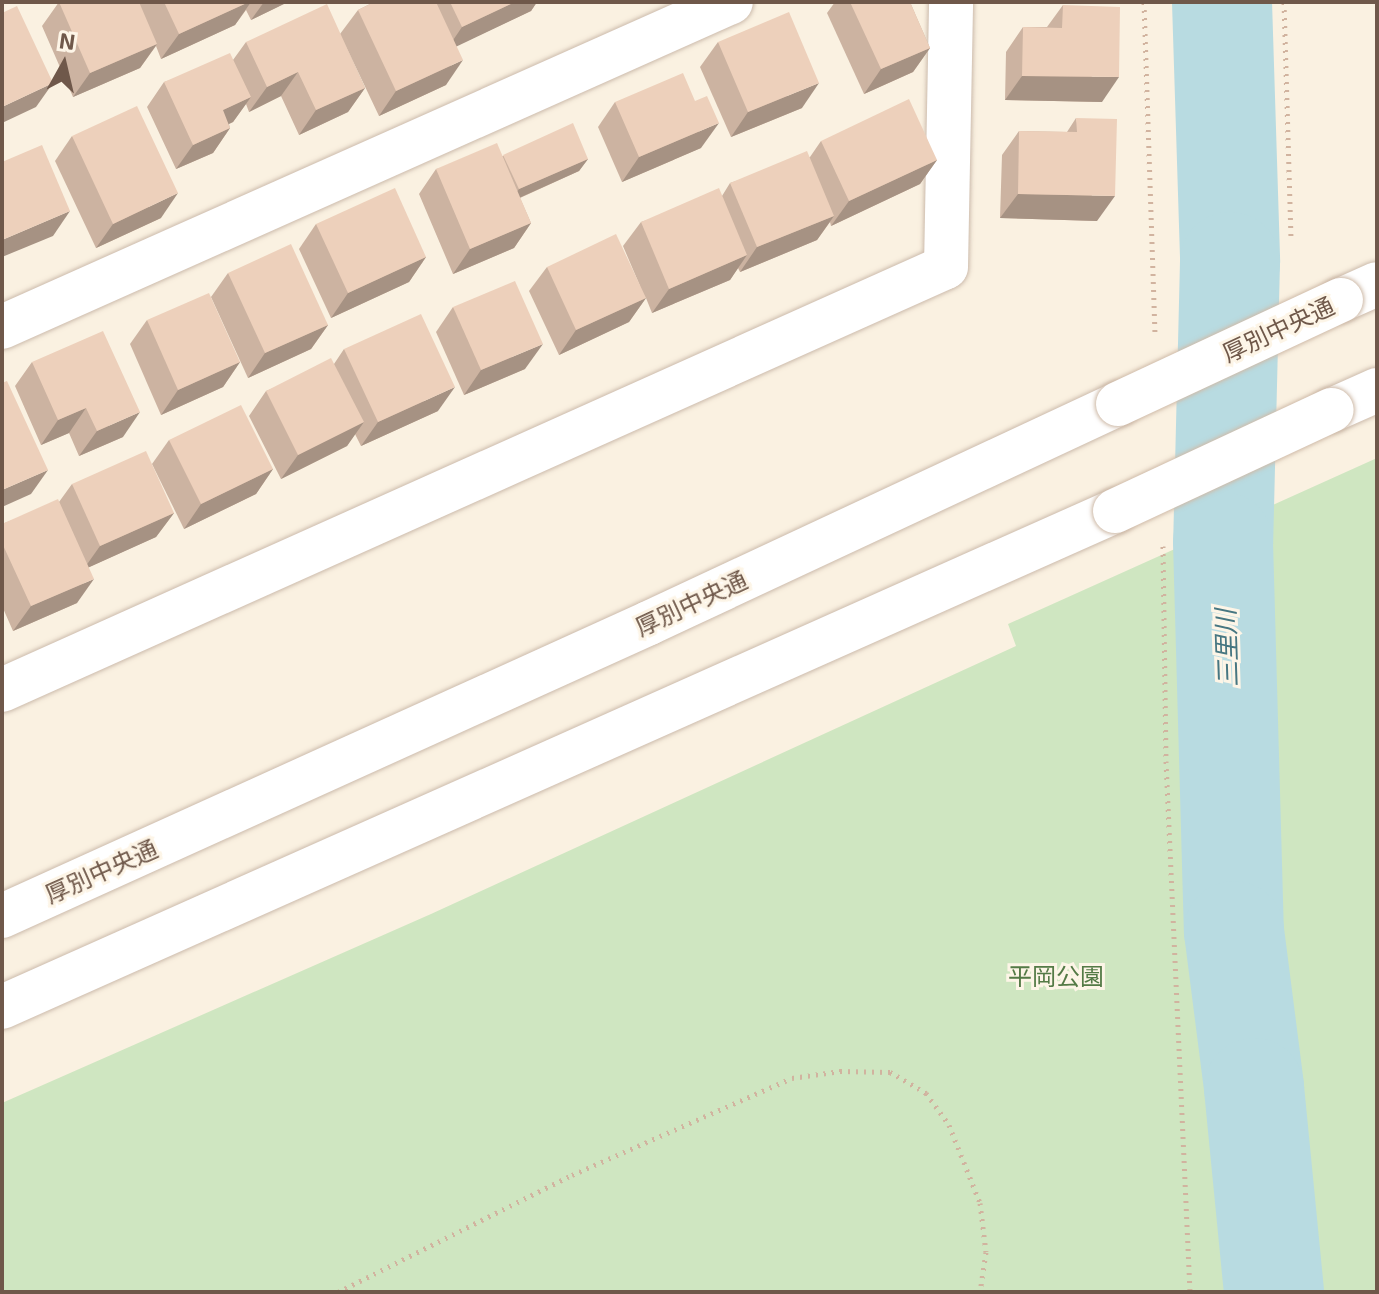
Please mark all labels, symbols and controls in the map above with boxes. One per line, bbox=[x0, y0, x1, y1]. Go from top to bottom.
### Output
north arrow bbox=[24, 24, 104, 104]
text: N bbox=[58, 26, 77, 54]
street label: 厚別中央通 bbox=[1218, 291, 1338, 367]
street label: 厚別中央通 bbox=[631, 565, 751, 641]
water label: 三里川 bbox=[1209, 608, 1243, 688]
street label: 厚別中央通 bbox=[40, 833, 162, 909]
park label: 平岡公園 bbox=[1008, 962, 1104, 990]

